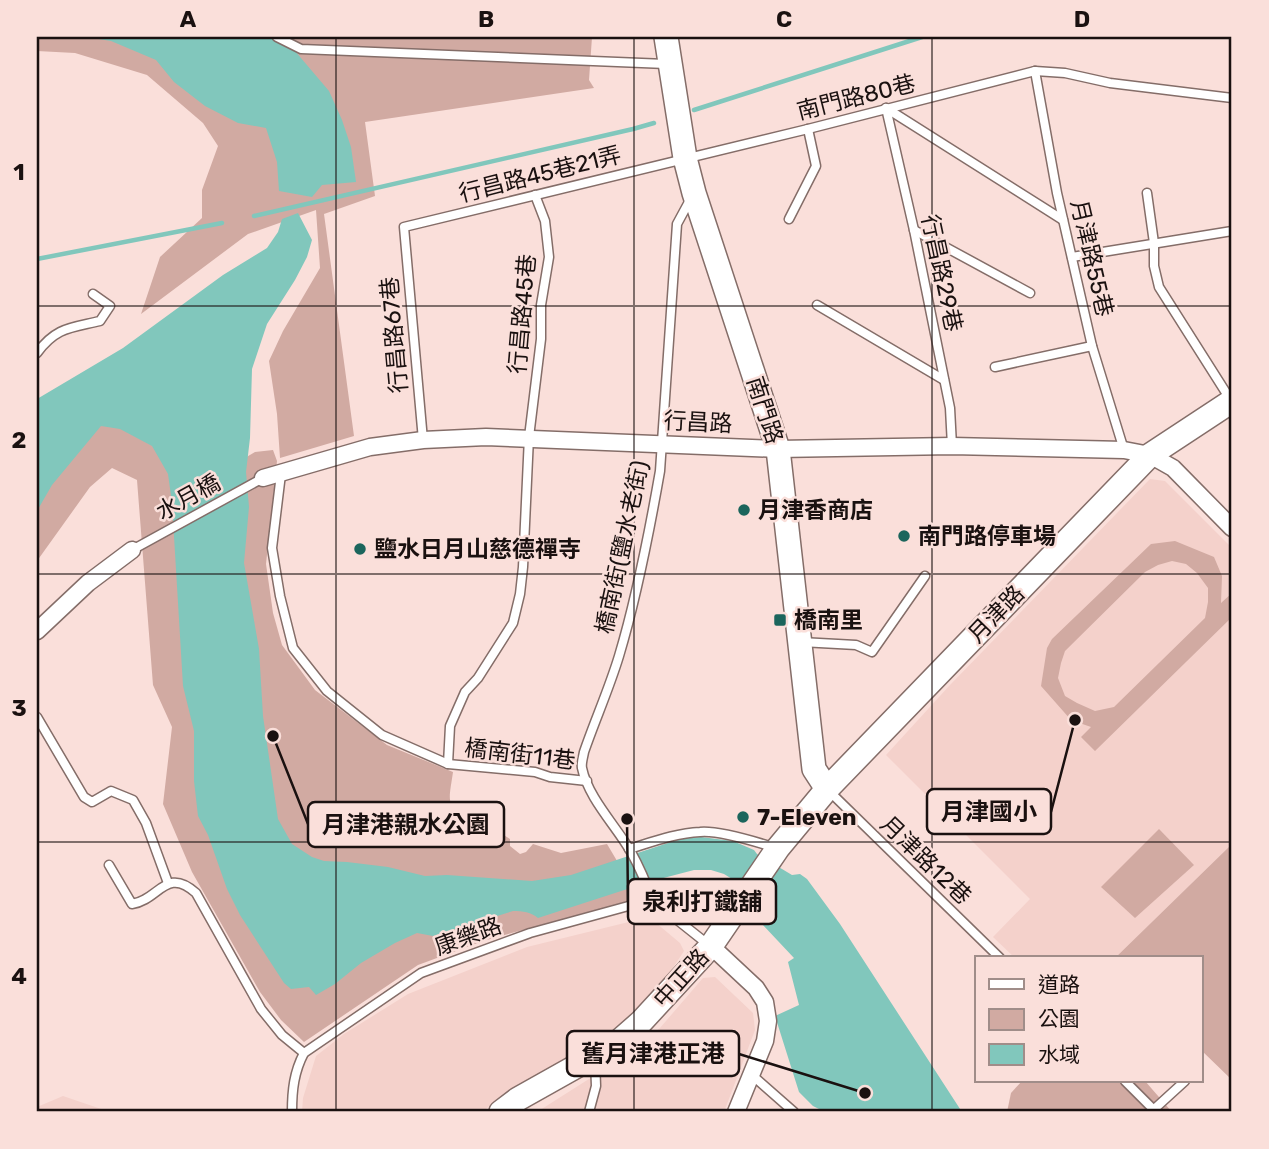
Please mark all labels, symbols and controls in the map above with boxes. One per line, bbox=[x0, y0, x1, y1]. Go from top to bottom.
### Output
text: A bbox=[180, 5, 197, 33]
text: B bbox=[478, 5, 494, 33]
text: C bbox=[776, 5, 792, 33]
text: D bbox=[1074, 5, 1090, 33]
street label: 南門路80巷 bbox=[794, 69, 918, 125]
street label: 行昌路45巷21弄 bbox=[456, 140, 624, 208]
text: 1 bbox=[13, 158, 25, 186]
street label: 月津路55巷 bbox=[1065, 197, 1119, 319]
street label: 行昌路29巷 bbox=[916, 212, 968, 334]
street label: 行昌路45巷 bbox=[503, 253, 541, 375]
street label: 行昌路67巷 bbox=[375, 276, 413, 394]
street label: 南門路 bbox=[741, 373, 789, 447]
street label: 行昌路 bbox=[663, 406, 733, 438]
text: 2 bbox=[12, 426, 26, 454]
street label: 橋南街(鹽水老街) bbox=[590, 458, 654, 636]
street label: 水月橋 bbox=[151, 468, 225, 526]
place label: 月津香商店 bbox=[758, 496, 873, 524]
marker: 月津香商店 bbox=[736, 502, 752, 518]
place label: 南門路停車場 bbox=[918, 522, 1056, 550]
marker: 南門路停車場 bbox=[896, 528, 912, 544]
place label: 鹽水日月山慈德禪寺 bbox=[374, 535, 581, 563]
marker: 鹽水日月山慈德禪寺 bbox=[352, 541, 368, 557]
street label: 月津路 bbox=[962, 579, 1030, 649]
place label: 橋南里 bbox=[794, 606, 863, 634]
marker: 橋南里 bbox=[772, 612, 788, 628]
text: 3 bbox=[11, 694, 27, 722]
street label: 橋南街11巷 bbox=[463, 733, 577, 775]
callout: 月津國小 bbox=[927, 789, 1051, 834]
text: 月津國小 bbox=[941, 798, 1037, 826]
callout: 月津港親水公園 bbox=[308, 802, 504, 847]
place label: 7-Eleven bbox=[757, 803, 857, 831]
marker: 7-Eleven bbox=[735, 809, 751, 825]
street label: 月津路12巷 bbox=[875, 810, 977, 910]
text: 月津港親水公園 bbox=[322, 811, 490, 839]
callout: 泉利打鐵舖 bbox=[628, 879, 776, 924]
text: 泉利打鐵舖 bbox=[642, 888, 762, 916]
street label: 康樂路 bbox=[431, 911, 505, 961]
street label: 中正路 bbox=[648, 943, 714, 1013]
legend bbox=[975, 956, 1202, 1082]
text: 4 bbox=[11, 962, 27, 990]
text: 道路 bbox=[1038, 972, 1080, 997]
text: 公園 bbox=[1038, 1006, 1080, 1031]
callout: 舊月津港正港 bbox=[567, 1031, 739, 1076]
text: 舊月津港正港 bbox=[581, 1040, 725, 1068]
text: 水域 bbox=[1038, 1042, 1080, 1067]

